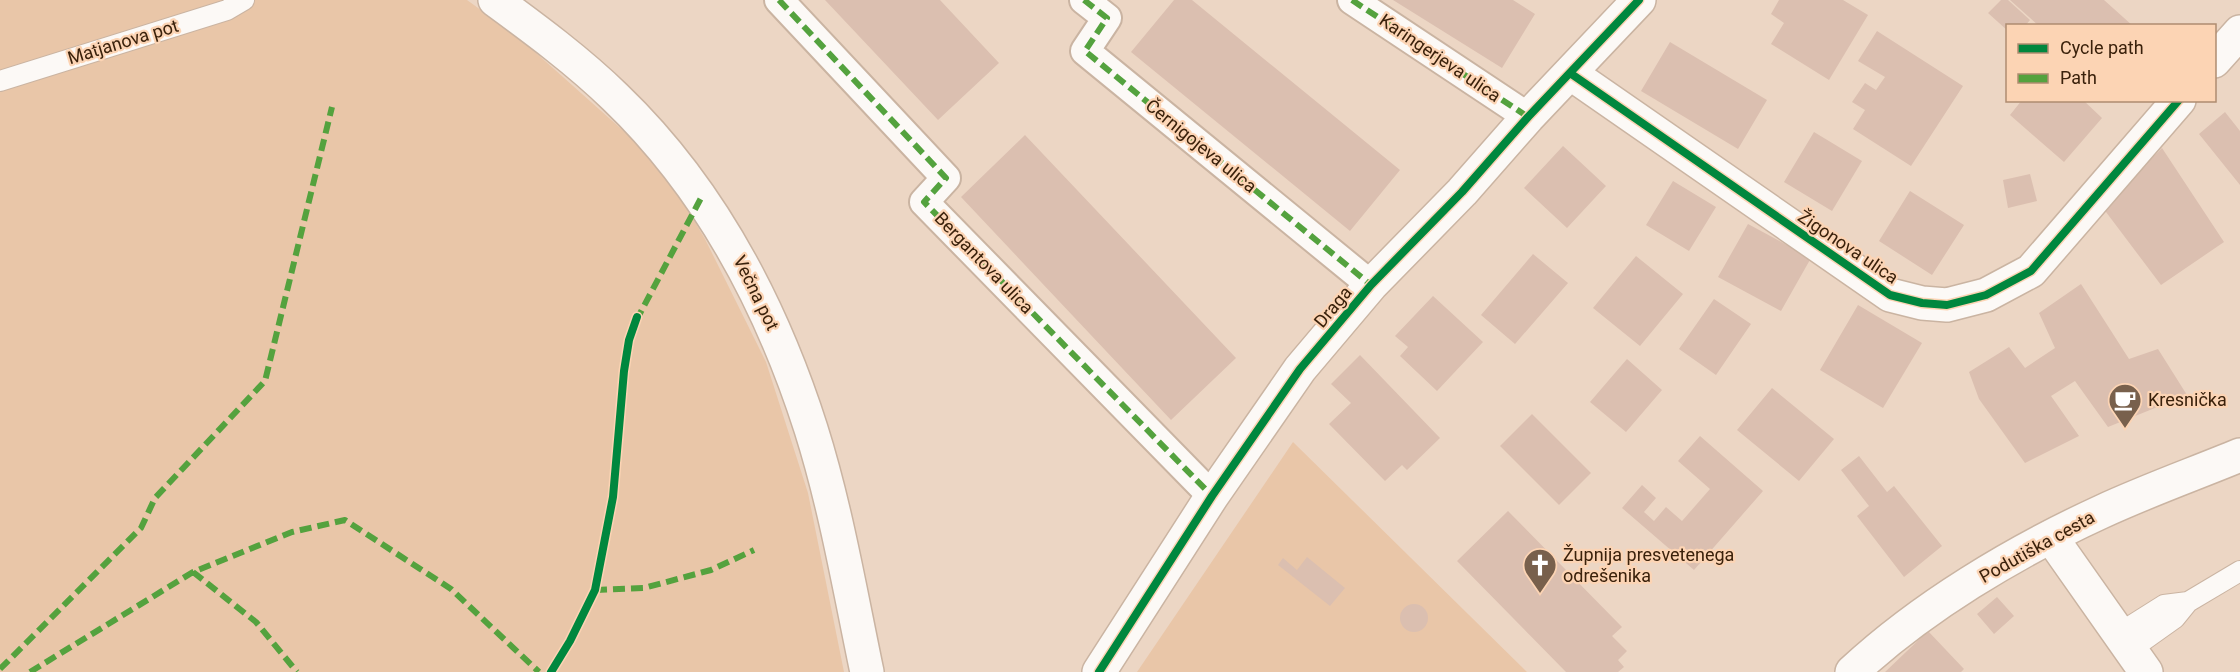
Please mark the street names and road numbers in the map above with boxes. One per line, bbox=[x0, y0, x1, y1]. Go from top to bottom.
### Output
street label: Karingerjeva ulica bbox=[1376, 9, 1505, 106]
street label: Matjanova pot bbox=[65, 15, 181, 68]
street label: Černigojeva ulica bbox=[1142, 94, 1261, 197]
street label: Žigonova ulica bbox=[1794, 205, 1902, 288]
street label: Bergantova ulica bbox=[931, 207, 1038, 318]
street label: Večna pot bbox=[729, 252, 784, 334]
street label: Draga bbox=[1309, 282, 1356, 332]
street label: Podutiška cesta bbox=[1975, 506, 2098, 587]

